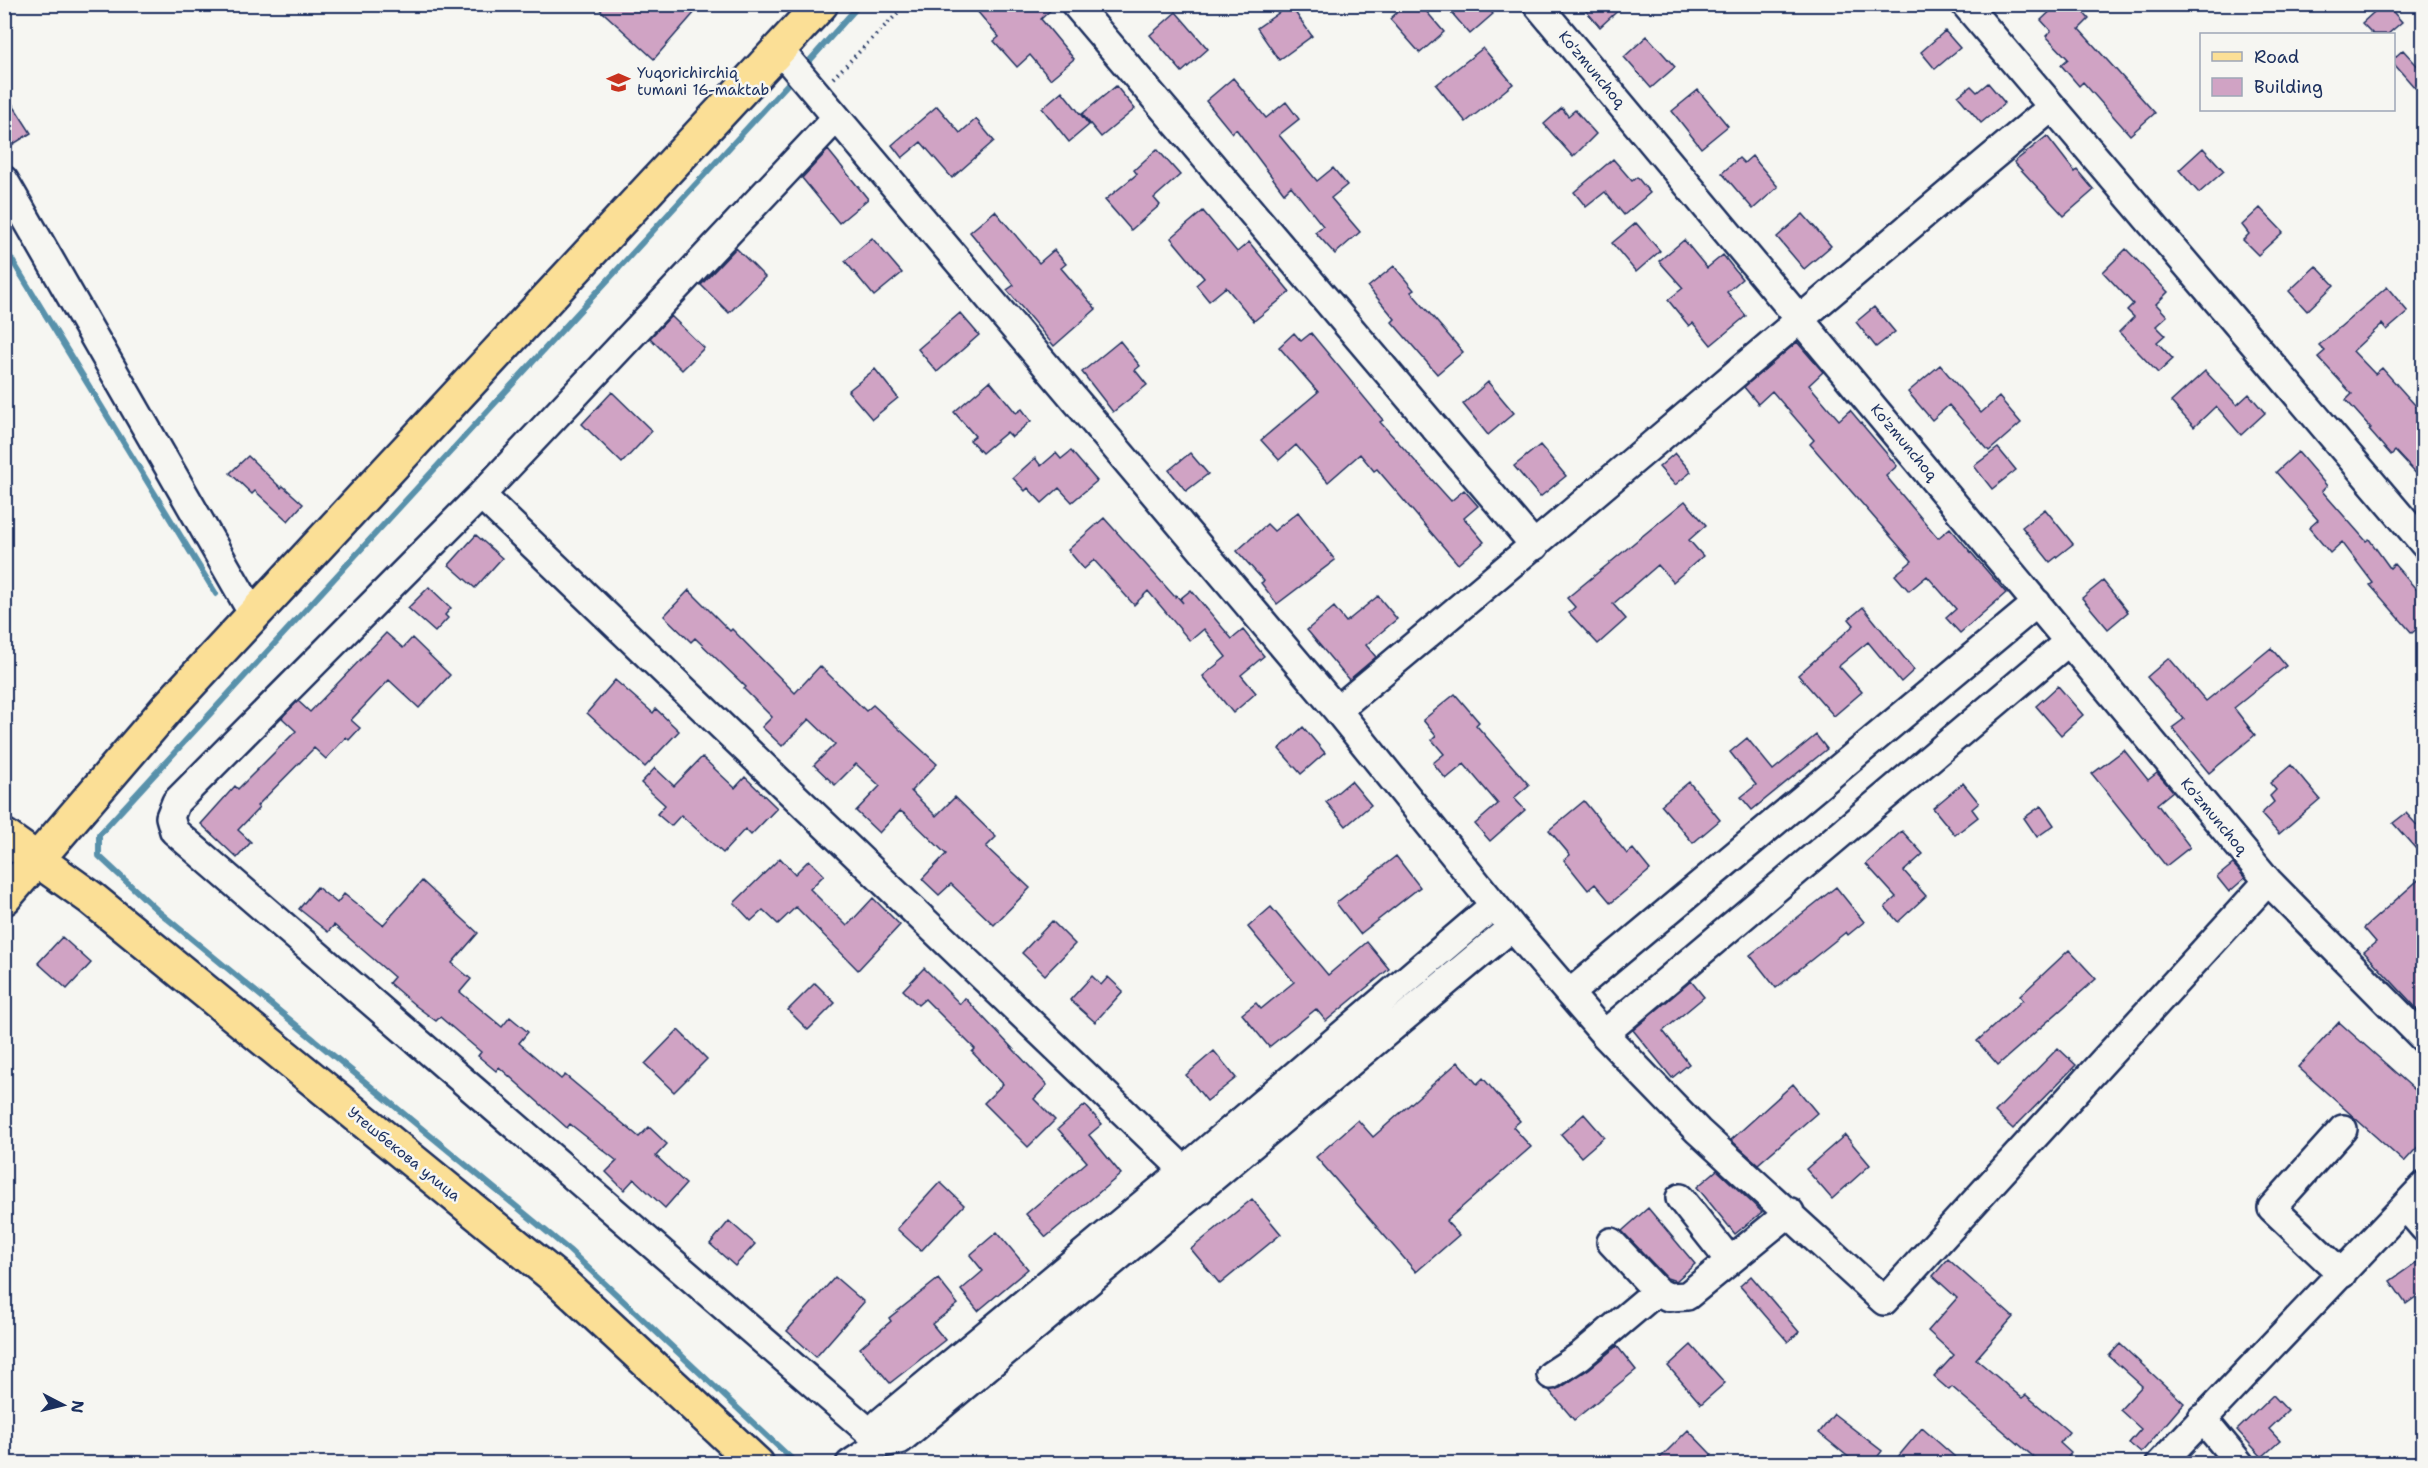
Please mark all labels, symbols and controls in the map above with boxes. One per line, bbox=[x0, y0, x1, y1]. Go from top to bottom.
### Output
street label: Ko'zmunchoq bbox=[1554, 27, 1631, 112]
legend bbox=[2200, 33, 2395, 111]
text: Road bbox=[2254, 45, 2299, 69]
place label: Yuqorichirchiq tumani 16-maktab bbox=[637, 63, 769, 100]
school or university icon: Yuqorichirchiq tumani 16-maktab bbox=[606, 69, 632, 95]
text: Building bbox=[2254, 75, 2323, 99]
street label: Ko'zmunchoq bbox=[1866, 400, 1943, 485]
street label: Ko'zmunchoq bbox=[2176, 774, 2253, 859]
street label: Утешбекова улица bbox=[343, 1102, 465, 1206]
north arrow bbox=[33, 1375, 93, 1435]
text: N bbox=[66, 1399, 89, 1414]

